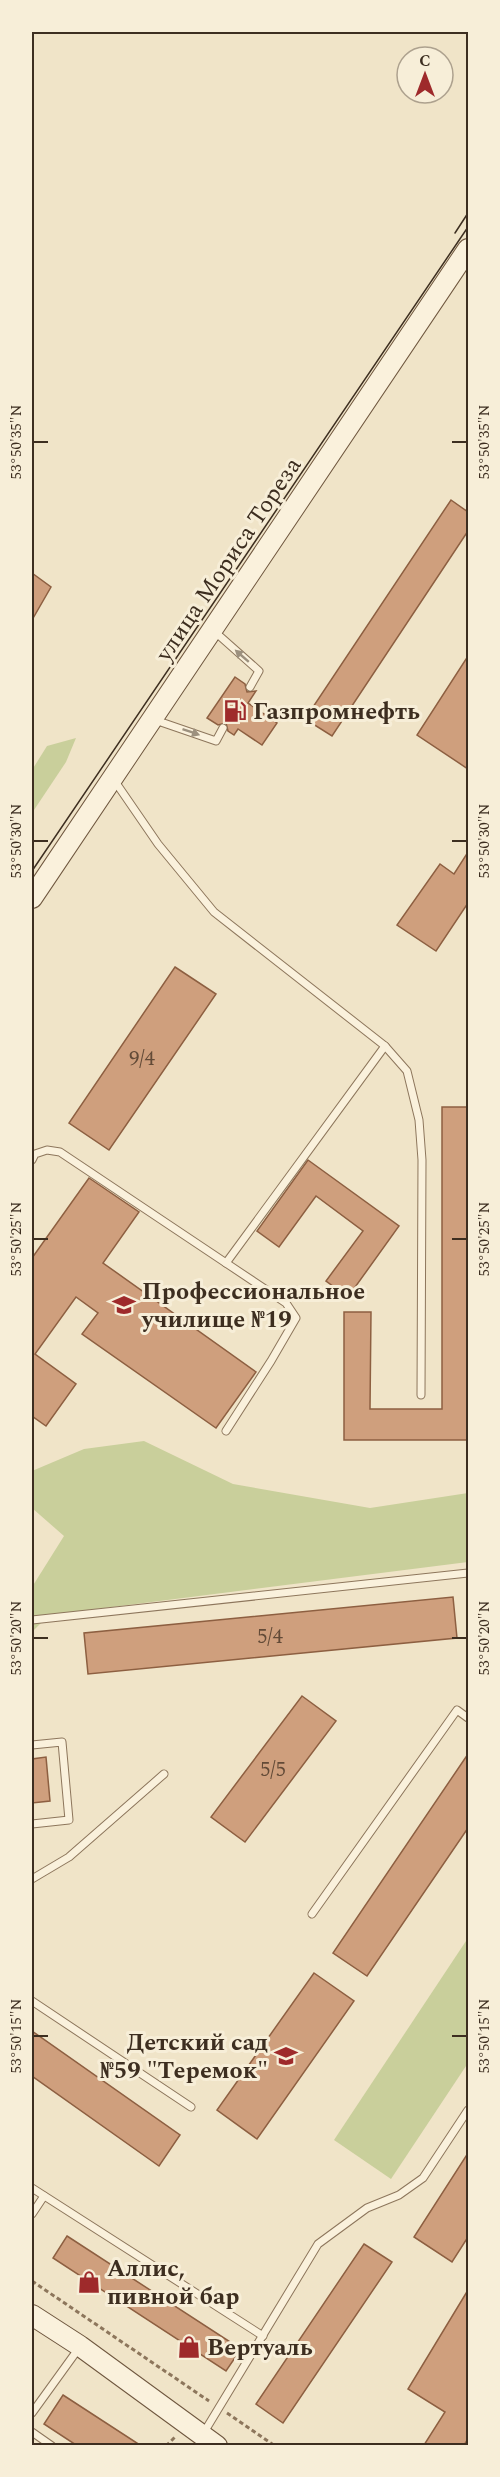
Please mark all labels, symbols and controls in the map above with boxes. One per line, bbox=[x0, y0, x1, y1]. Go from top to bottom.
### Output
north arrow bbox=[395, 45, 455, 105]
text: С bbox=[419, 49, 431, 73]
text: 53°50'35"N bbox=[5, 404, 28, 480]
text: 53°50'35"N bbox=[473, 404, 496, 480]
street label: улица Мориса Тореза bbox=[146, 450, 311, 670]
one-way arrow bbox=[235, 650, 250, 663]
place label: Газпромнефть bbox=[253, 694, 420, 730]
fuel station icon: Газпромнефть bbox=[222, 698, 248, 724]
one-way arrow bbox=[182, 728, 200, 738]
text: 53°50'30"N bbox=[5, 803, 28, 879]
text: 53°50'30"N bbox=[473, 803, 496, 879]
house number: 9/4 bbox=[129, 1043, 156, 1075]
text: 53°50'25"N bbox=[5, 1201, 28, 1277]
text: 53°50'25"N bbox=[473, 1201, 496, 1277]
place label: Профессиональное училище №19 bbox=[141, 1274, 365, 1338]
school or university icon: Профессиональное училище №19 bbox=[111, 1292, 137, 1318]
text: 53°50'20"N bbox=[5, 1600, 28, 1676]
text: 53°50'20"N bbox=[473, 1600, 496, 1676]
house number: 5/4 bbox=[257, 1621, 284, 1653]
house number: 5/5 bbox=[260, 1754, 286, 1786]
text: 53°50'15"N bbox=[5, 1998, 28, 2074]
text: 53°50'15"N bbox=[473, 1998, 496, 2074]
place label: Детский сад №59 "Теремок" bbox=[100, 2025, 268, 2089]
school or university icon: Детский сад №59 "Теремок" bbox=[273, 2043, 299, 2069]
place label: Аллис, пивной бар bbox=[107, 2251, 239, 2315]
shop icon: Аллис, пивной бар bbox=[76, 2269, 102, 2295]
place label: Вертуаль bbox=[207, 2330, 313, 2366]
shop icon: Вертуаль bbox=[176, 2334, 202, 2360]

